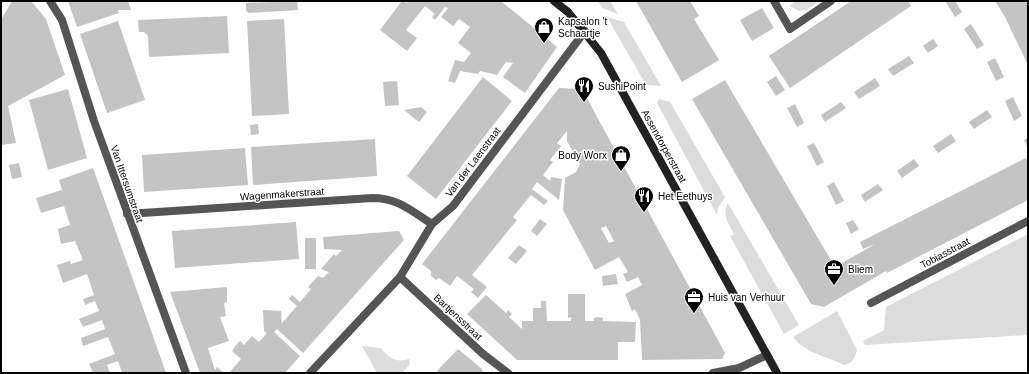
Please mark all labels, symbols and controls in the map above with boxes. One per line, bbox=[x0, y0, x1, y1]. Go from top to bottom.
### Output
shop icon: Kapsalon 't Schaartje bbox=[533, 16, 555, 44]
place label: Kapsalon 't Schaartje bbox=[558, 16, 607, 39]
restaurant icon: SushiPoint bbox=[573, 75, 595, 103]
place label: SushiPoint bbox=[598, 81, 646, 92]
street label: Assendorperstraat bbox=[639, 108, 689, 185]
street label: Van der Laenstraat bbox=[443, 125, 503, 199]
street label: Van Ittersumstraat bbox=[109, 144, 145, 224]
shop icon: Body Worx bbox=[610, 144, 632, 172]
place label: Body Worx bbox=[558, 150, 607, 161]
restaurant icon: Het Eethuys bbox=[633, 185, 655, 213]
street label: Wagenmakerstraat bbox=[240, 186, 325, 202]
place label: Het Eethuys bbox=[658, 191, 712, 202]
street label: Tobiasstraat bbox=[919, 235, 972, 271]
office icon: Bliem bbox=[823, 258, 845, 286]
place label: Bliem bbox=[848, 264, 873, 275]
office icon: Huis van Verhuur bbox=[683, 286, 705, 314]
street label: Bartjensstraat bbox=[432, 292, 484, 342]
place label: Huis van Verhuur bbox=[708, 292, 785, 303]

